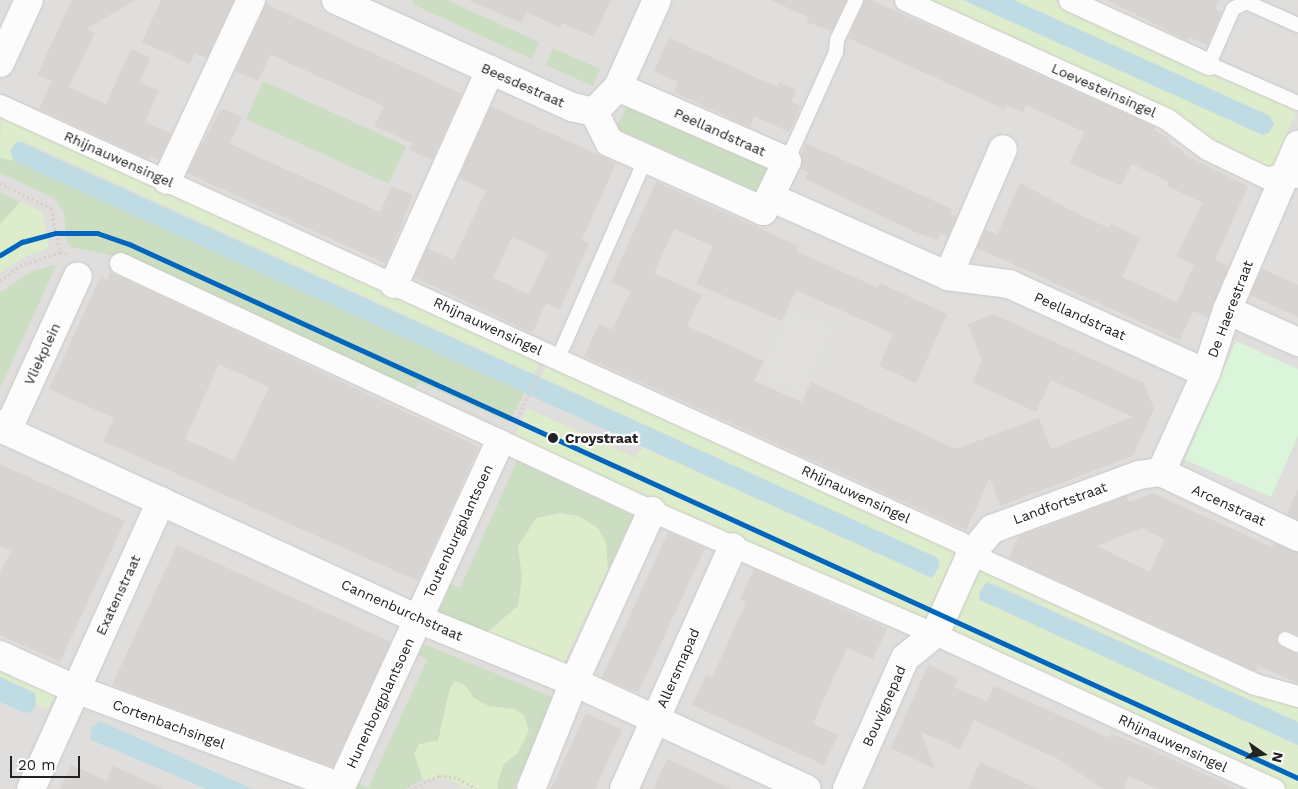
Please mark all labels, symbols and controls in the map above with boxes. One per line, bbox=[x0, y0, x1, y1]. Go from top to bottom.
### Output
street label: Beesdestraat bbox=[479, 59, 567, 111]
street label: Loevesteinsingel bbox=[1049, 59, 1159, 121]
street label: Peellandstraat bbox=[671, 104, 769, 160]
street label: Rhijnauwensingel bbox=[62, 127, 176, 191]
street label: De Haerestraat bbox=[1204, 258, 1256, 360]
street label: Peellandstraat bbox=[1031, 288, 1129, 344]
street label: Rhijnauwensingel bbox=[431, 293, 545, 359]
street label: Vliekplein bbox=[20, 320, 64, 388]
marker: Croystraat bbox=[545, 430, 561, 446]
place label: Croystraat bbox=[565, 430, 638, 446]
street label: Rhijnauwensingel bbox=[799, 461, 913, 527]
street label: Toutenburgplantsoen bbox=[420, 462, 496, 600]
street label: Landfortstraat bbox=[1011, 478, 1109, 528]
street label: Arcenstraat bbox=[1189, 481, 1269, 529]
street label: Exatenstraat bbox=[92, 552, 144, 638]
street label: Cannenburchstraat bbox=[339, 576, 465, 644]
street label: Allersmapad bbox=[653, 626, 703, 710]
street label: Hunenborgplantsoen bbox=[342, 635, 418, 771]
street label: Bouvignepad bbox=[859, 663, 909, 749]
street label: Cortenbachsingel bbox=[110, 696, 228, 752]
street label: Rhijnauwensingel bbox=[1116, 710, 1230, 776]
north arrow bbox=[1238, 729, 1288, 779]
scale bar bbox=[12, 746, 82, 778]
text: N bbox=[1269, 751, 1287, 764]
text: 20 m bbox=[18, 756, 56, 774]

